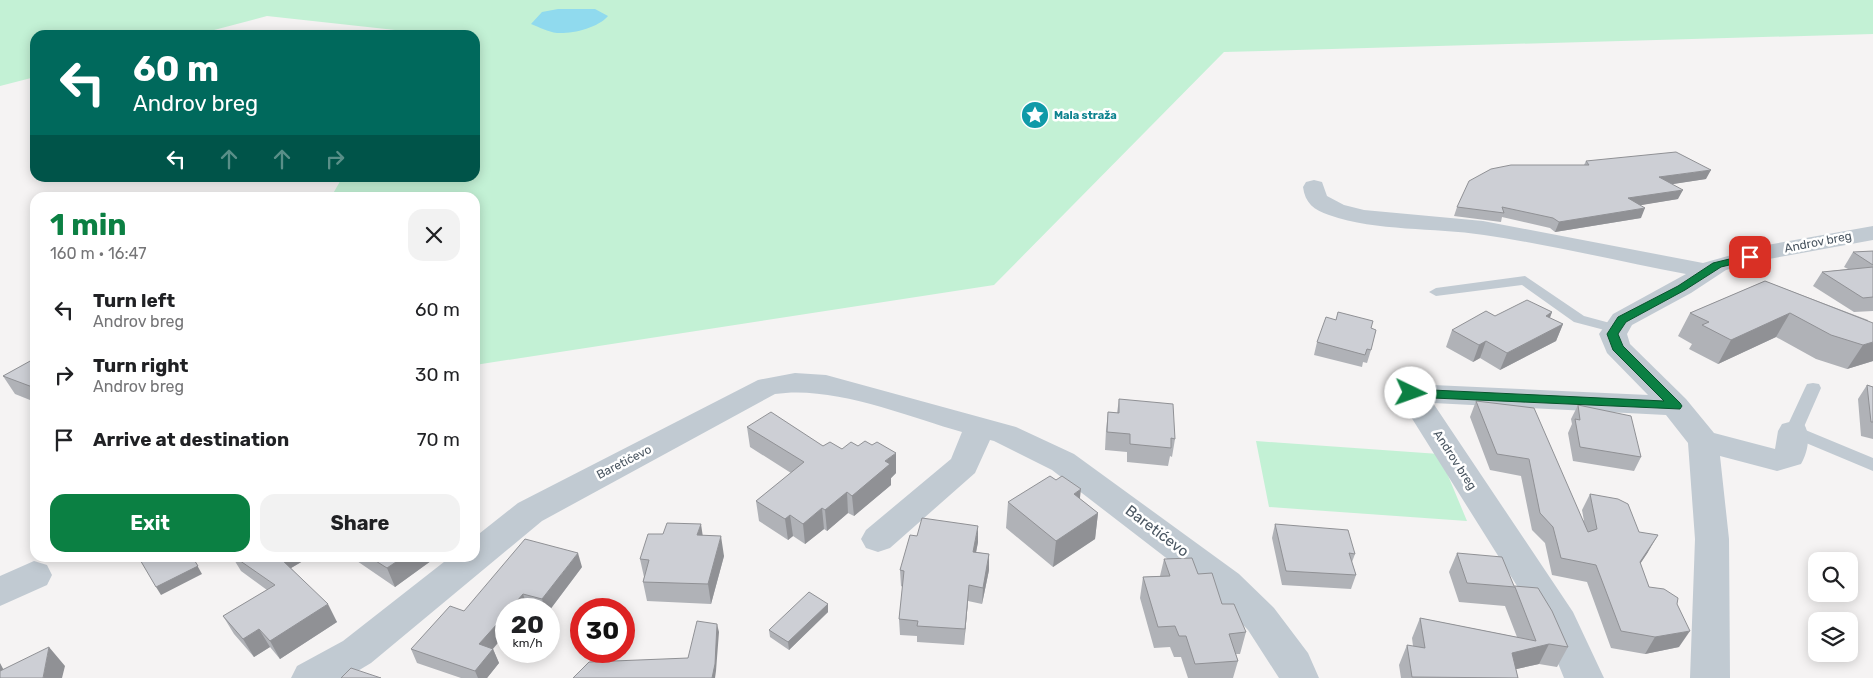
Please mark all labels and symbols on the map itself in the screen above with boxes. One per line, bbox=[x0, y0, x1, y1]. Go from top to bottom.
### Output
place icon: Mala straža bbox=[1020, 100, 1050, 130]
place label: Mala straža bbox=[1054, 109, 1117, 122]
street label: Androv breg bbox=[1783, 229, 1853, 255]
pin bbox=[1729, 236, 1771, 278]
position arrow bbox=[1384, 366, 1436, 418]
street label: Androv breg bbox=[1431, 428, 1479, 492]
street label: Baretićevo bbox=[594, 442, 654, 482]
street label: Baretićevo bbox=[1122, 501, 1192, 561]
speed limit sign: 30 bbox=[570, 598, 635, 663]

